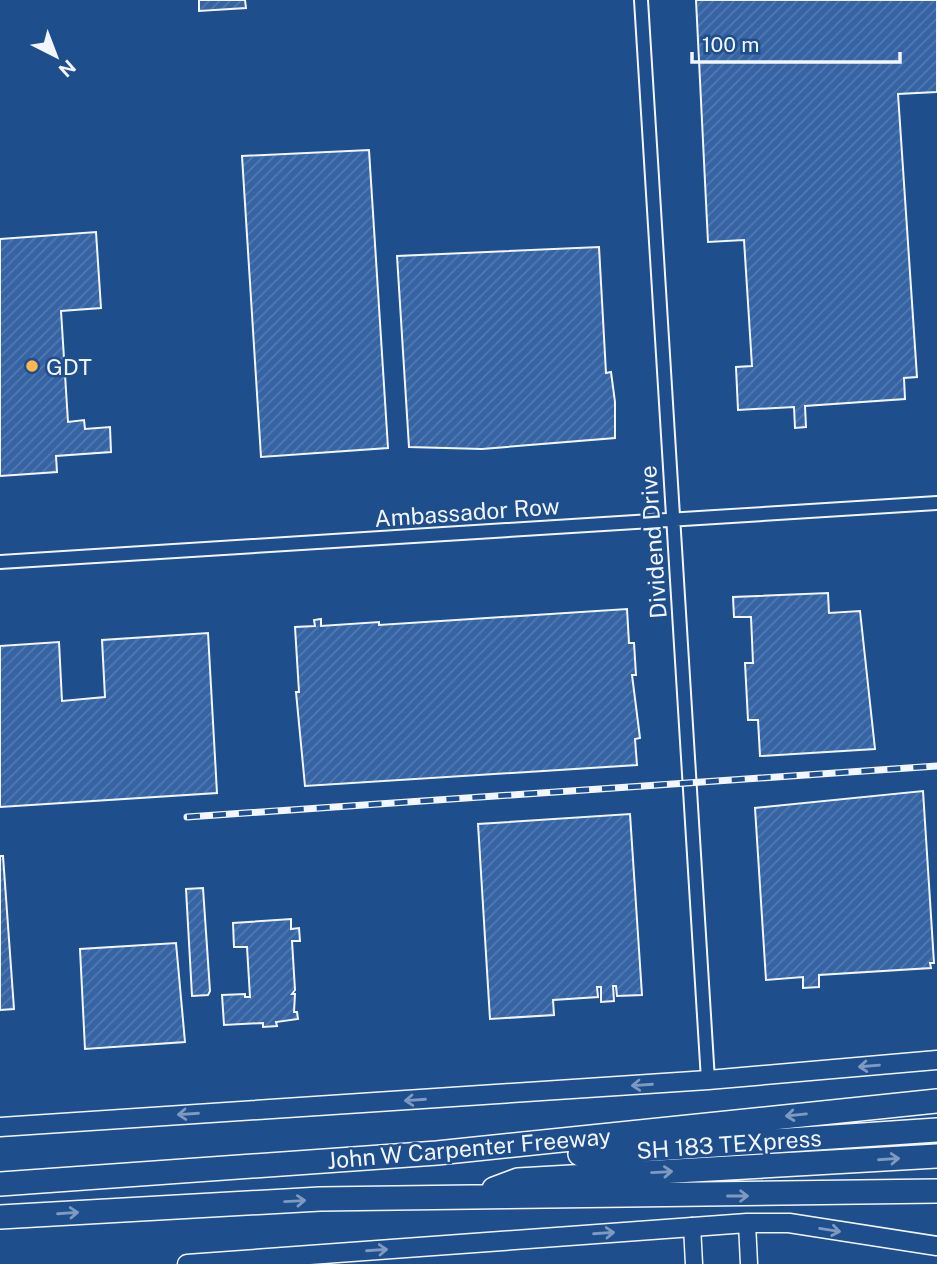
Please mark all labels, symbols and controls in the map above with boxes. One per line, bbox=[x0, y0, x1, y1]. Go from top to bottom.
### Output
north arrow bbox=[21, 21, 91, 91]
scale bar bbox=[692, 21, 900, 65]
text: 100 m bbox=[702, 32, 759, 57]
text: N bbox=[54, 55, 80, 82]
place label: GDT bbox=[46, 353, 92, 380]
marker: GDT bbox=[24, 358, 40, 374]
street label: Dividend Drive bbox=[634, 465, 672, 619]
street label: Ambassador Row bbox=[373, 492, 561, 532]
one-way arrow bbox=[858, 1060, 881, 1073]
one-way arrow bbox=[632, 1079, 654, 1092]
one-way arrow bbox=[404, 1093, 427, 1106]
one-way arrow bbox=[177, 1108, 200, 1121]
one-way arrow bbox=[785, 1109, 808, 1122]
street label: John W Carpenter Freeway bbox=[326, 1122, 612, 1174]
street label: SH 183 TEXpress bbox=[635, 1124, 823, 1164]
one-way arrow bbox=[877, 1152, 900, 1165]
one-way arrow bbox=[650, 1166, 673, 1179]
one-way arrow bbox=[727, 1189, 750, 1203]
one-way arrow bbox=[284, 1194, 307, 1207]
one-way arrow bbox=[56, 1206, 79, 1219]
one-way arrow bbox=[819, 1224, 841, 1237]
one-way arrow bbox=[592, 1226, 615, 1239]
one-way arrow bbox=[365, 1243, 388, 1256]

